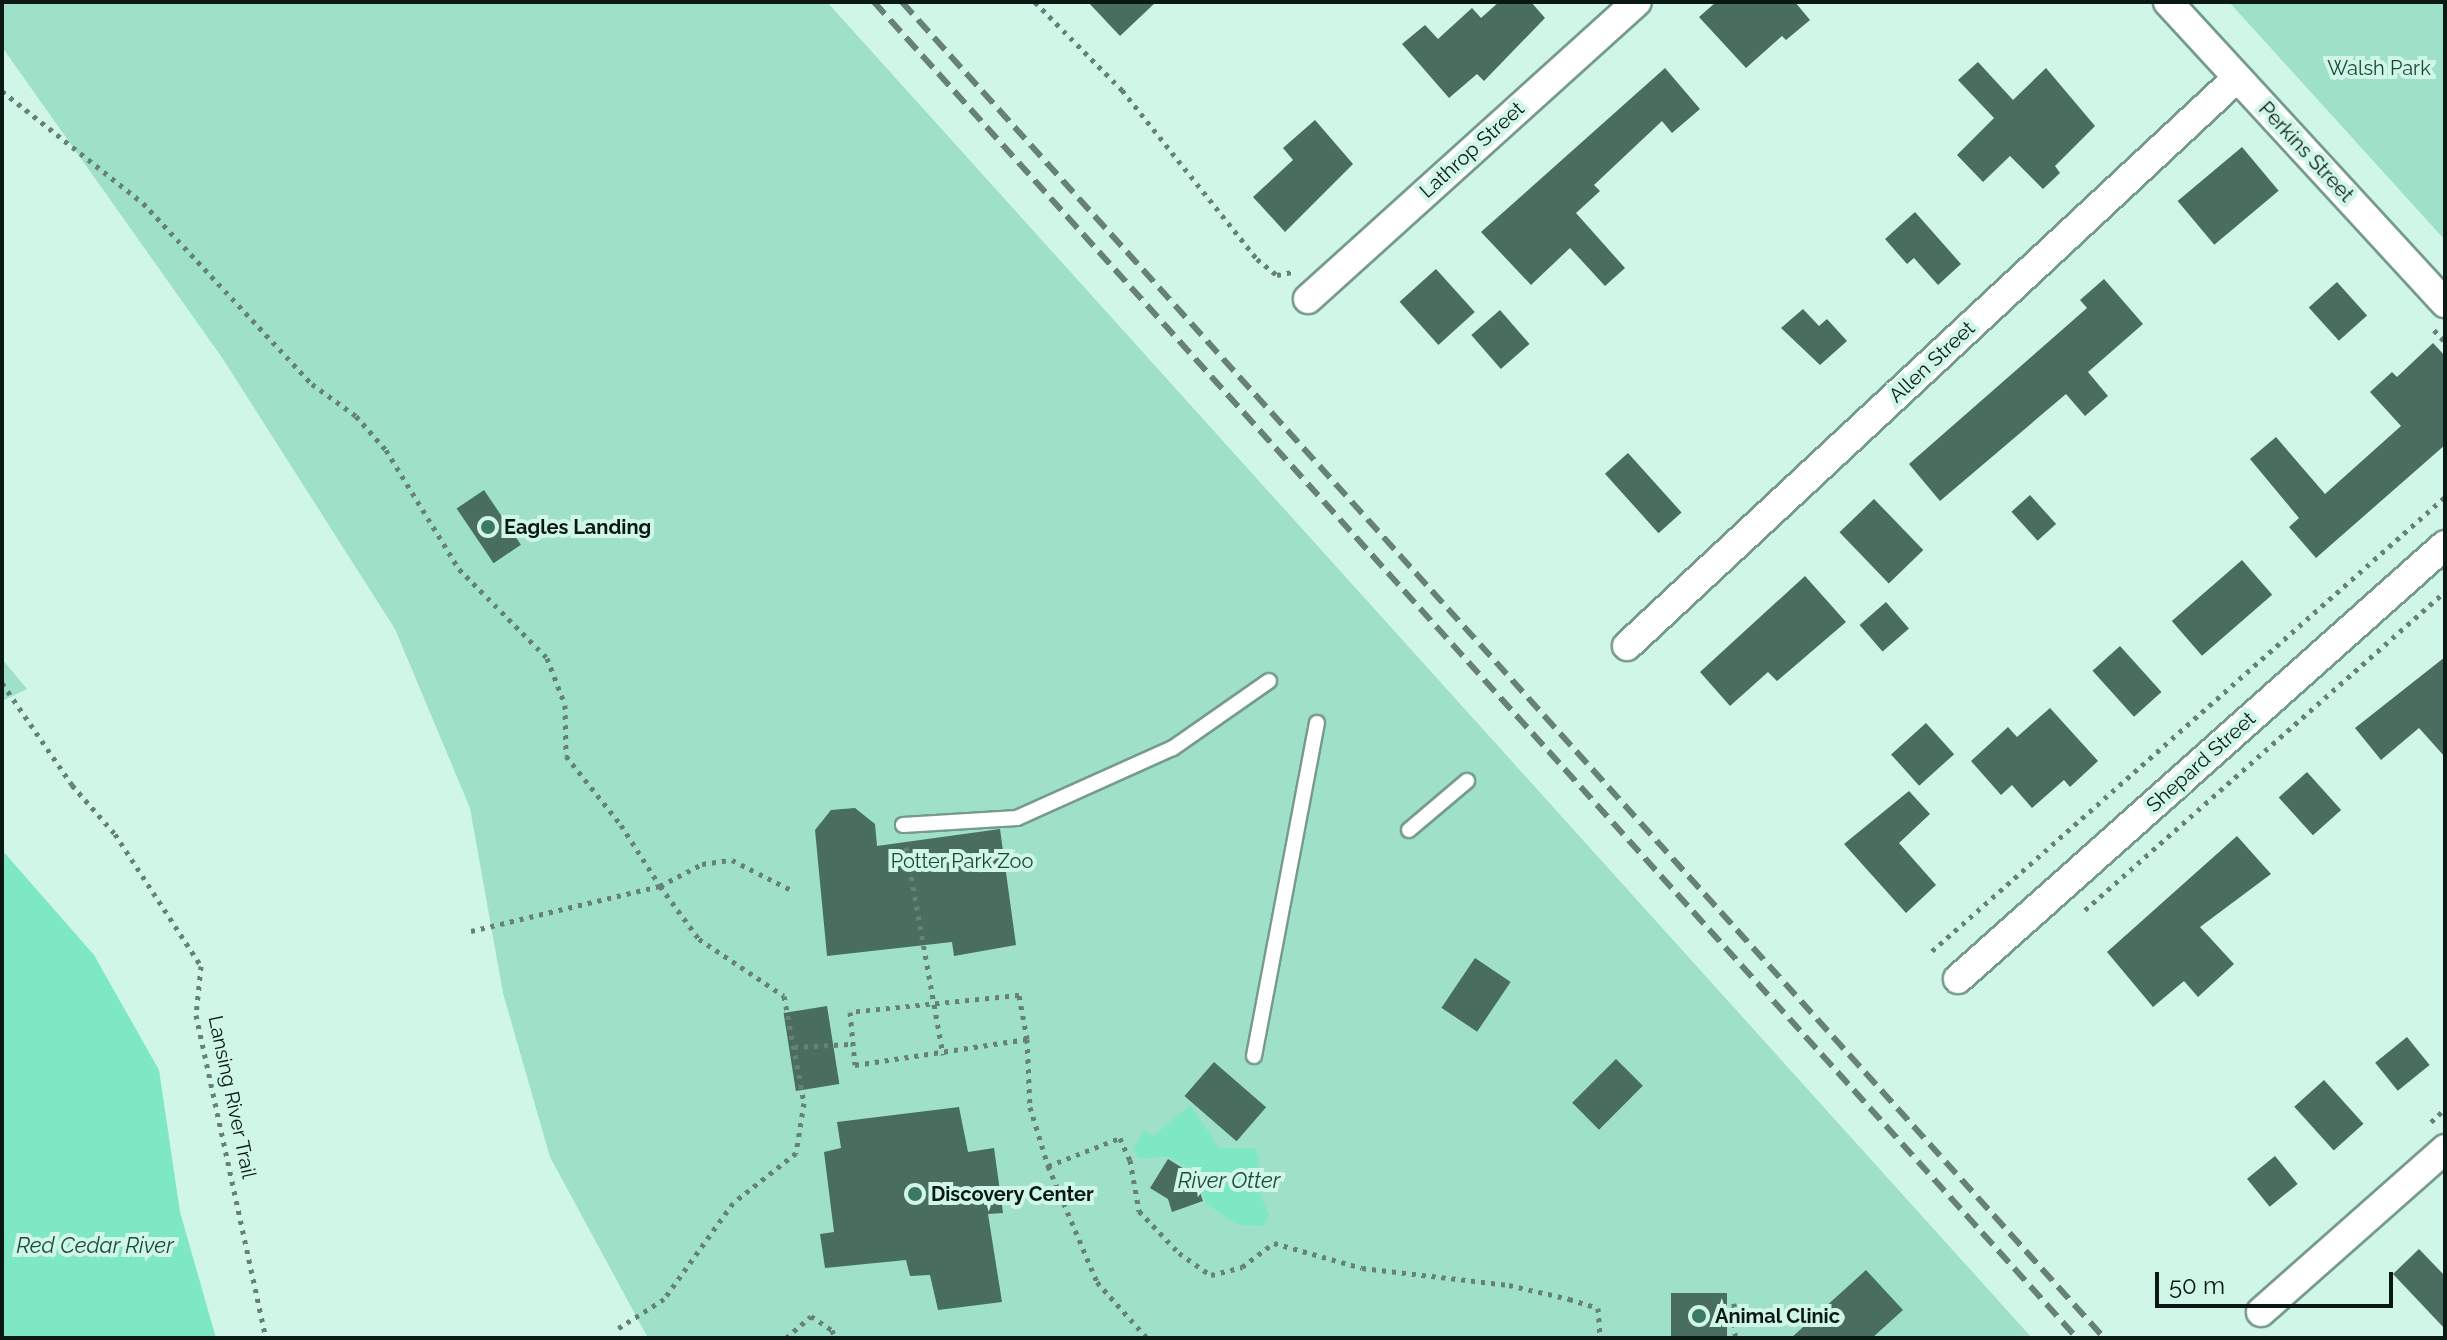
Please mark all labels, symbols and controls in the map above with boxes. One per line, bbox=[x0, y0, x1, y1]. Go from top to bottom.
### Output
park label: Walsh Park bbox=[2327, 56, 2431, 80]
street label: Lathrop Street bbox=[1415, 97, 1529, 203]
street label: Perkins Street bbox=[2254, 97, 2358, 207]
street label: Allen Street bbox=[1884, 316, 1980, 408]
place label: Eagles Landing bbox=[504, 515, 651, 539]
marker: Eagles Landing bbox=[479, 518, 497, 536]
street label: Shepard Street bbox=[2142, 707, 2260, 817]
park label: Potter Park Zoo bbox=[890, 849, 1034, 873]
street label: Lansing River Trail bbox=[203, 1013, 261, 1181]
water label: River Otter bbox=[1178, 1168, 1280, 1194]
place label: Discovery Center bbox=[931, 1182, 1094, 1206]
marker: Discovery Center bbox=[906, 1185, 924, 1203]
water label: Red Cedar River bbox=[16, 1233, 174, 1259]
scale bar bbox=[2159, 1256, 2397, 1306]
text: 50 m bbox=[2169, 1271, 2225, 1300]
place label: Animal Clinic bbox=[1715, 1304, 1840, 1328]
marker: Animal Clinic bbox=[1690, 1307, 1708, 1325]

